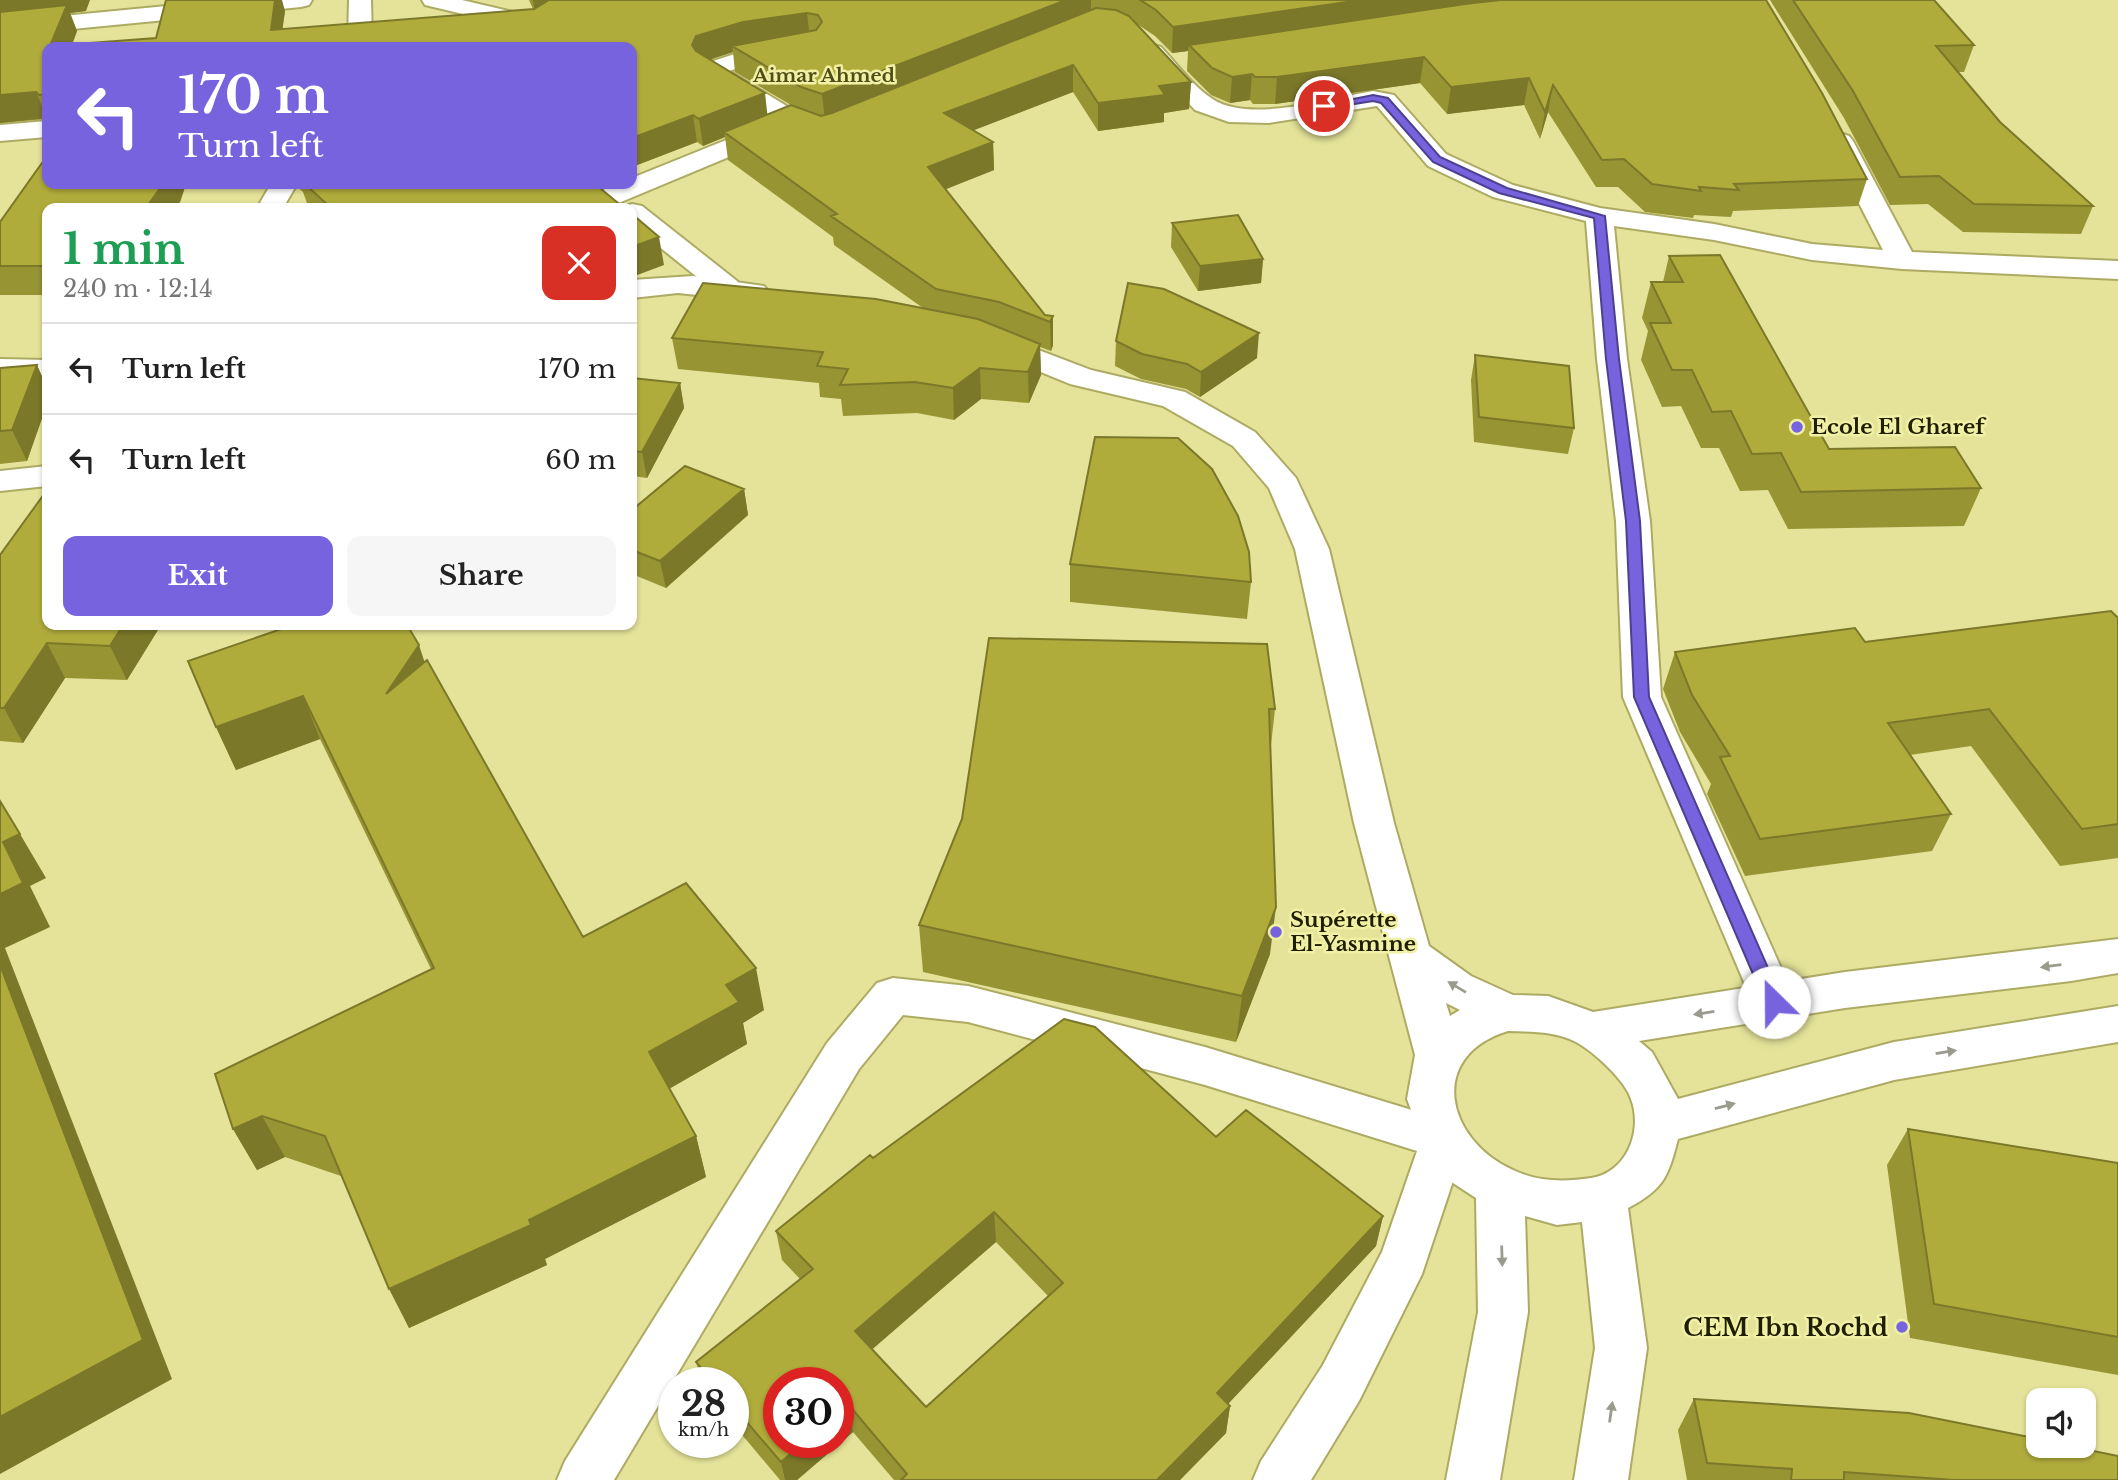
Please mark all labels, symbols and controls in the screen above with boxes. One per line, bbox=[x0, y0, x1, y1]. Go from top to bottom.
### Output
district label: Aimar Ahmed bbox=[752, 64, 895, 87]
text: 170 m bbox=[178, 65, 329, 126]
icon: left bbox=[63, 70, 154, 161]
pin bbox=[1294, 76, 1354, 136]
icon: arrive bbox=[1305, 87, 1343, 125]
text: Turn left bbox=[178, 126, 324, 166]
text: 1 min bbox=[63, 223, 185, 275]
button: close bbox=[542, 226, 616, 300]
text: 240 m · 12:14 bbox=[63, 275, 213, 303]
icon: left bbox=[63, 350, 101, 388]
text: Turn left bbox=[122, 353, 246, 385]
text: 170 m bbox=[537, 353, 616, 385]
place label: Ecole El Gharef bbox=[1811, 414, 1987, 440]
marker: Ecole El Gharef bbox=[1789, 419, 1805, 435]
icon: left bbox=[63, 441, 101, 479]
text: Turn left bbox=[122, 444, 246, 476]
text: 60 m bbox=[545, 444, 616, 476]
button: Exit bbox=[63, 536, 333, 616]
button: Share bbox=[347, 536, 616, 616]
place label: Supérette El-Yasmine bbox=[1290, 907, 1416, 957]
marker: Supérette El-Yasmine bbox=[1268, 924, 1284, 940]
one-way arrow bbox=[2039, 961, 2061, 972]
position arrow bbox=[1737, 965, 1811, 1039]
one-way arrow bbox=[1447, 981, 1466, 993]
one-way arrow bbox=[1693, 1008, 1715, 1019]
one-way arrow bbox=[1935, 1046, 1957, 1057]
one-way arrow bbox=[1714, 1100, 1736, 1111]
one-way arrow bbox=[1496, 1246, 1507, 1268]
place label: CEM Ibn Rochd bbox=[1683, 1313, 1888, 1342]
marker: CEM Ibn Rochd bbox=[1894, 1319, 1910, 1335]
speed limit sign: 30 bbox=[763, 1367, 854, 1458]
text: 28 bbox=[681, 1382, 726, 1425]
map controls bbox=[2026, 1388, 2096, 1458]
button: sound bbox=[2026, 1388, 2096, 1458]
one-way arrow bbox=[1606, 1401, 1617, 1423]
text: km/h bbox=[678, 1419, 729, 1441]

